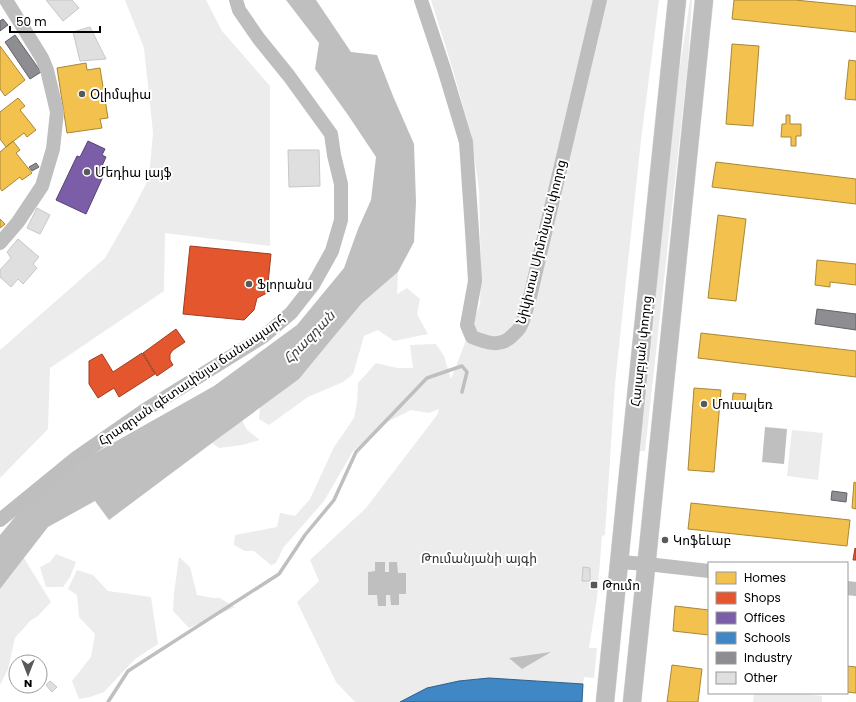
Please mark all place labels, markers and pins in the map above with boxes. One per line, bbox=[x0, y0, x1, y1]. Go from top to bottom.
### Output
place label: Օլիմպիա bbox=[90, 85, 151, 104]
marker: Օլիմպիա bbox=[77, 89, 87, 99]
place label: Մեդիա լայֆ bbox=[95, 163, 172, 182]
marker: Մեդիա լայֆ bbox=[82, 167, 92, 177]
place label: Ֆլորանս bbox=[257, 275, 312, 294]
marker: Ֆլորանս bbox=[244, 279, 254, 289]
place label: Մուսալեռ bbox=[712, 395, 773, 414]
marker: Մուսալեռ bbox=[699, 399, 709, 409]
place label: ԿոֆեԼաբ bbox=[673, 531, 731, 550]
marker: ԿոֆեԼաբ bbox=[660, 535, 670, 545]
place label: Թումո bbox=[602, 576, 640, 595]
marker: Թումո bbox=[589, 580, 599, 590]

